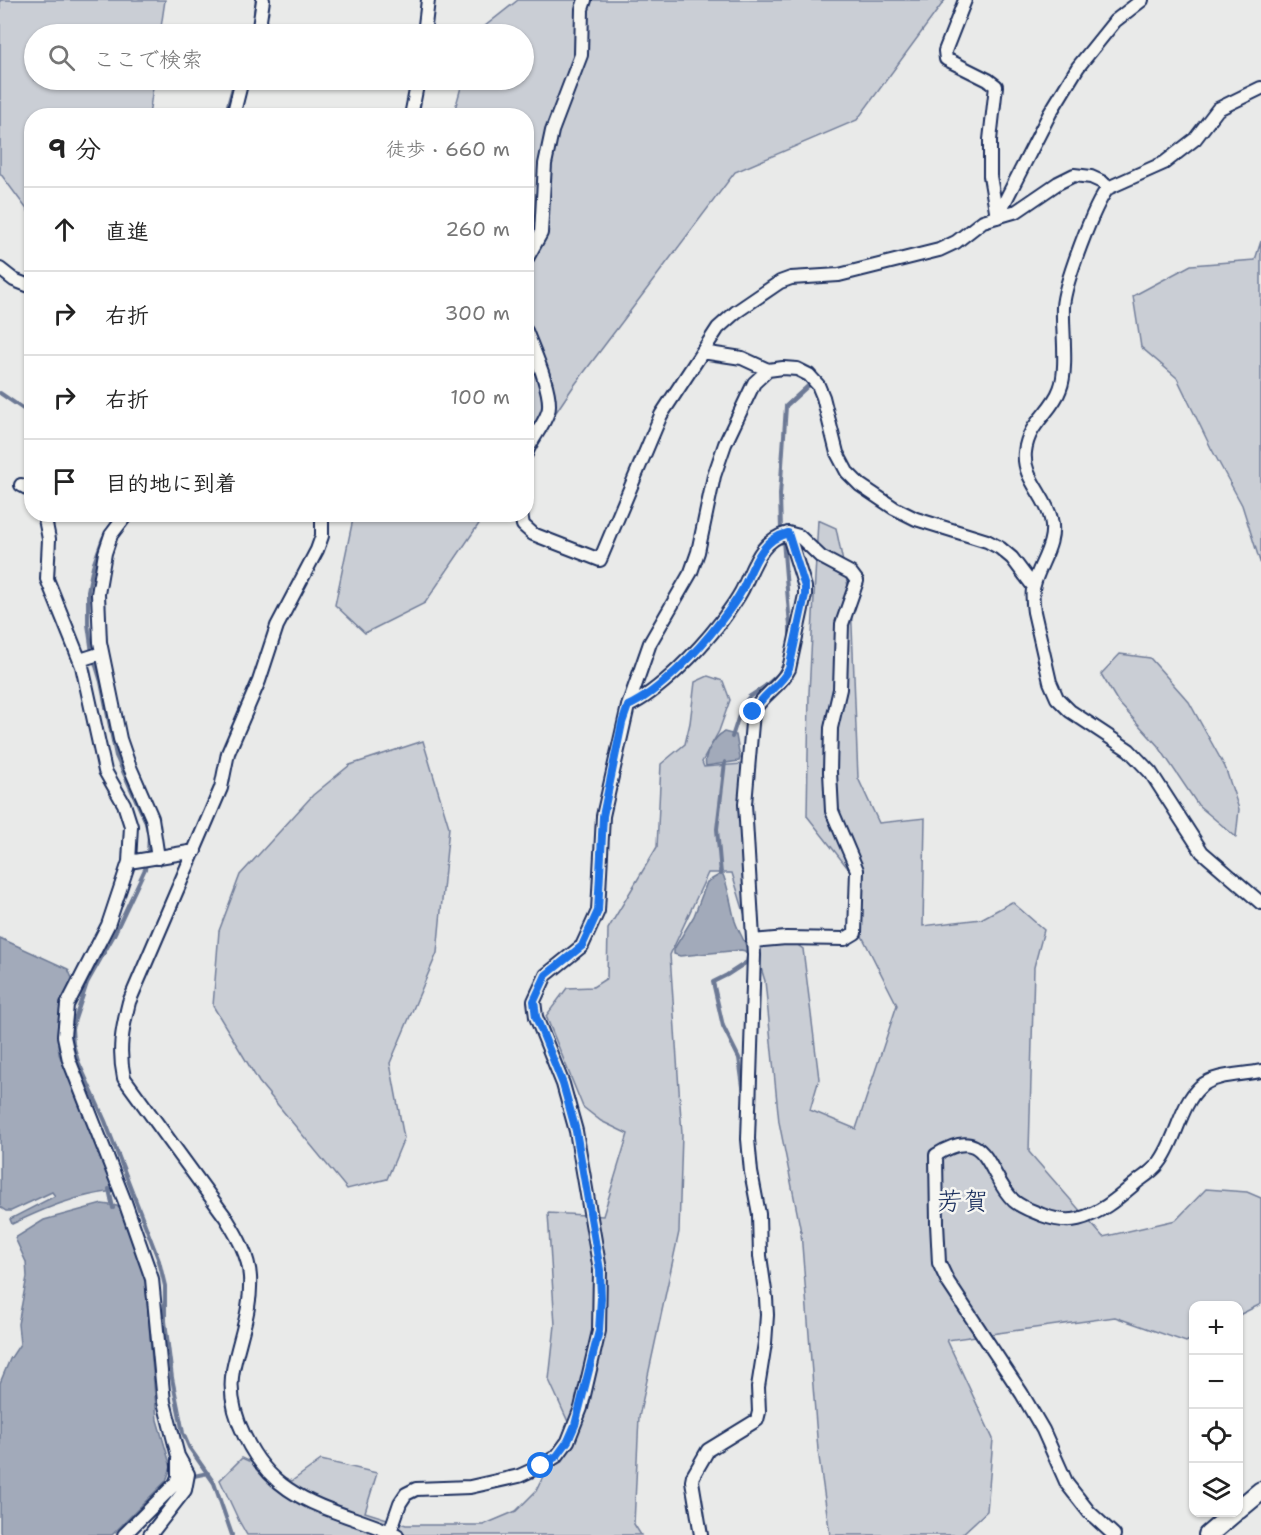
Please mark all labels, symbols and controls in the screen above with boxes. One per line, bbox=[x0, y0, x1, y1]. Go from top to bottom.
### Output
search box bbox=[24, 24, 534, 90]
icon: search bbox=[45, 41, 78, 74]
text: ここで検索 bbox=[93, 45, 203, 74]
text: 9 分 bbox=[48, 131, 101, 166]
text: 徒歩 · 660 m bbox=[386, 136, 510, 162]
icon: ahead bbox=[48, 213, 81, 246]
text: 260 m bbox=[445, 216, 510, 242]
text: 直進 bbox=[105, 217, 149, 246]
icon: right bbox=[48, 297, 81, 330]
text: 300 m bbox=[444, 300, 510, 326]
text: 右折 bbox=[105, 301, 149, 330]
icon: right bbox=[48, 381, 81, 414]
text: 100 m bbox=[450, 384, 510, 410]
text: 右折 bbox=[105, 385, 149, 414]
icon: arrive bbox=[48, 465, 81, 498]
text: 目的地に到着 bbox=[105, 469, 237, 498]
route end bbox=[739, 698, 765, 724]
district label: 芳賀 bbox=[937, 1183, 989, 1218]
map controls bbox=[1189, 1301, 1243, 1517]
button: + bbox=[1189, 1301, 1243, 1355]
button: − bbox=[1189, 1355, 1243, 1409]
button: locate bbox=[1189, 1409, 1243, 1463]
route start bbox=[527, 1452, 553, 1478]
button: layers bbox=[1189, 1463, 1243, 1517]

